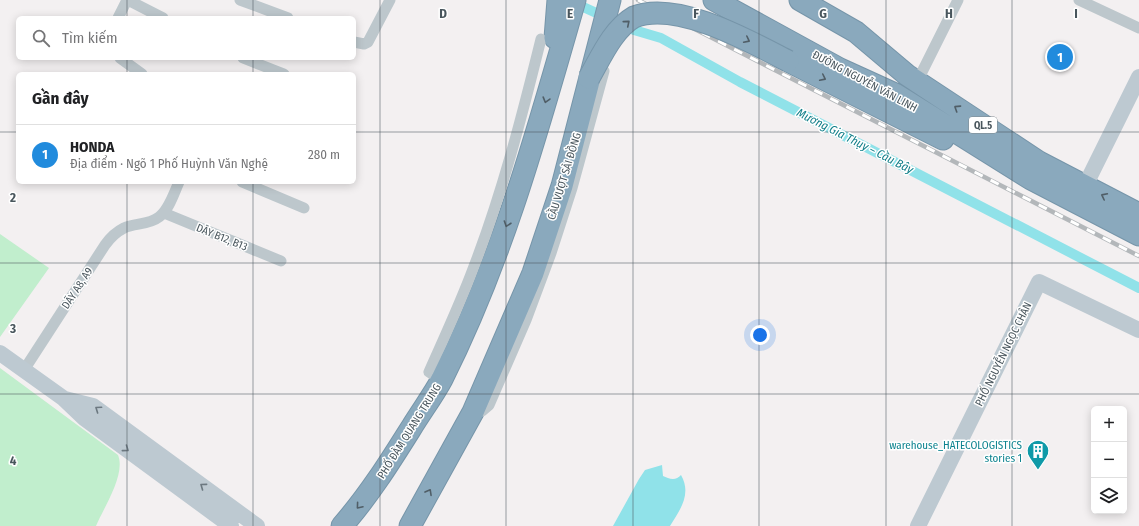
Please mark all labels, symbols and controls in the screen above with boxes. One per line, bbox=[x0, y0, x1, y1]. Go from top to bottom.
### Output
text: D bbox=[439, 6, 447, 21]
text: E bbox=[567, 6, 573, 21]
text: F bbox=[693, 6, 699, 21]
text: G bbox=[819, 6, 827, 21]
text: H bbox=[945, 6, 953, 21]
text: I bbox=[1074, 6, 1078, 21]
search box bbox=[16, 16, 356, 60]
one-way arrow bbox=[622, 21, 630, 28]
icon: search bbox=[30, 27, 52, 49]
text: Tìm kiếm bbox=[62, 29, 118, 47]
one-way arrow bbox=[743, 35, 750, 43]
pin: 1 bbox=[1047, 42, 1073, 72]
street label: ĐƯỜNG NGUYỄN VĂN LINH bbox=[810, 47, 920, 115]
one-way arrow bbox=[819, 73, 826, 81]
text: Gần đây bbox=[32, 88, 89, 109]
one-way arrow bbox=[542, 97, 551, 104]
water label: Mương Gia Thụy – Cầu Bây bbox=[794, 105, 917, 177]
one-way arrow bbox=[954, 105, 961, 113]
road number: QL.5 bbox=[969, 117, 997, 133]
street label: CẦU VƯỢT SÀI ĐỒNG bbox=[543, 130, 584, 221]
text: HONDA bbox=[70, 138, 114, 156]
text: 1 bbox=[42, 147, 48, 162]
text: 280 m bbox=[308, 147, 340, 162]
text: Địa điểm · Ngõ 1 Phố Huỳnh Văn Nghệ bbox=[70, 156, 268, 171]
text: 2 bbox=[9, 190, 16, 205]
one-way arrow bbox=[1101, 193, 1109, 201]
street label: DÃY B12, B13 bbox=[194, 221, 249, 254]
one-way arrow bbox=[503, 221, 512, 228]
street label: DÃY A8, A9 bbox=[59, 265, 96, 311]
street label: PHỐ NGUYỄN NGỌC CHÂN bbox=[971, 299, 1034, 408]
text: 3 bbox=[9, 321, 16, 336]
your location bbox=[750, 325, 770, 345]
street label: PHỐ ĐÀM QUANG TRUNG bbox=[373, 380, 444, 481]
map controls bbox=[1091, 406, 1127, 514]
button: + bbox=[1091, 406, 1127, 442]
one-way arrow bbox=[95, 407, 102, 414]
building icon: warehouse_HATECOLOGISTICS stories 1 bbox=[1025, 438, 1051, 471]
place label: warehouse_HATECOLOGISTICS stories 1 bbox=[889, 439, 1023, 465]
button: − bbox=[1091, 442, 1127, 478]
one-way arrow bbox=[122, 444, 129, 451]
text: 4 bbox=[10, 453, 17, 468]
button: layers bbox=[1091, 478, 1127, 514]
one-way arrow bbox=[200, 484, 207, 491]
one-way arrow bbox=[424, 489, 432, 496]
one-way arrow bbox=[356, 502, 363, 509]

